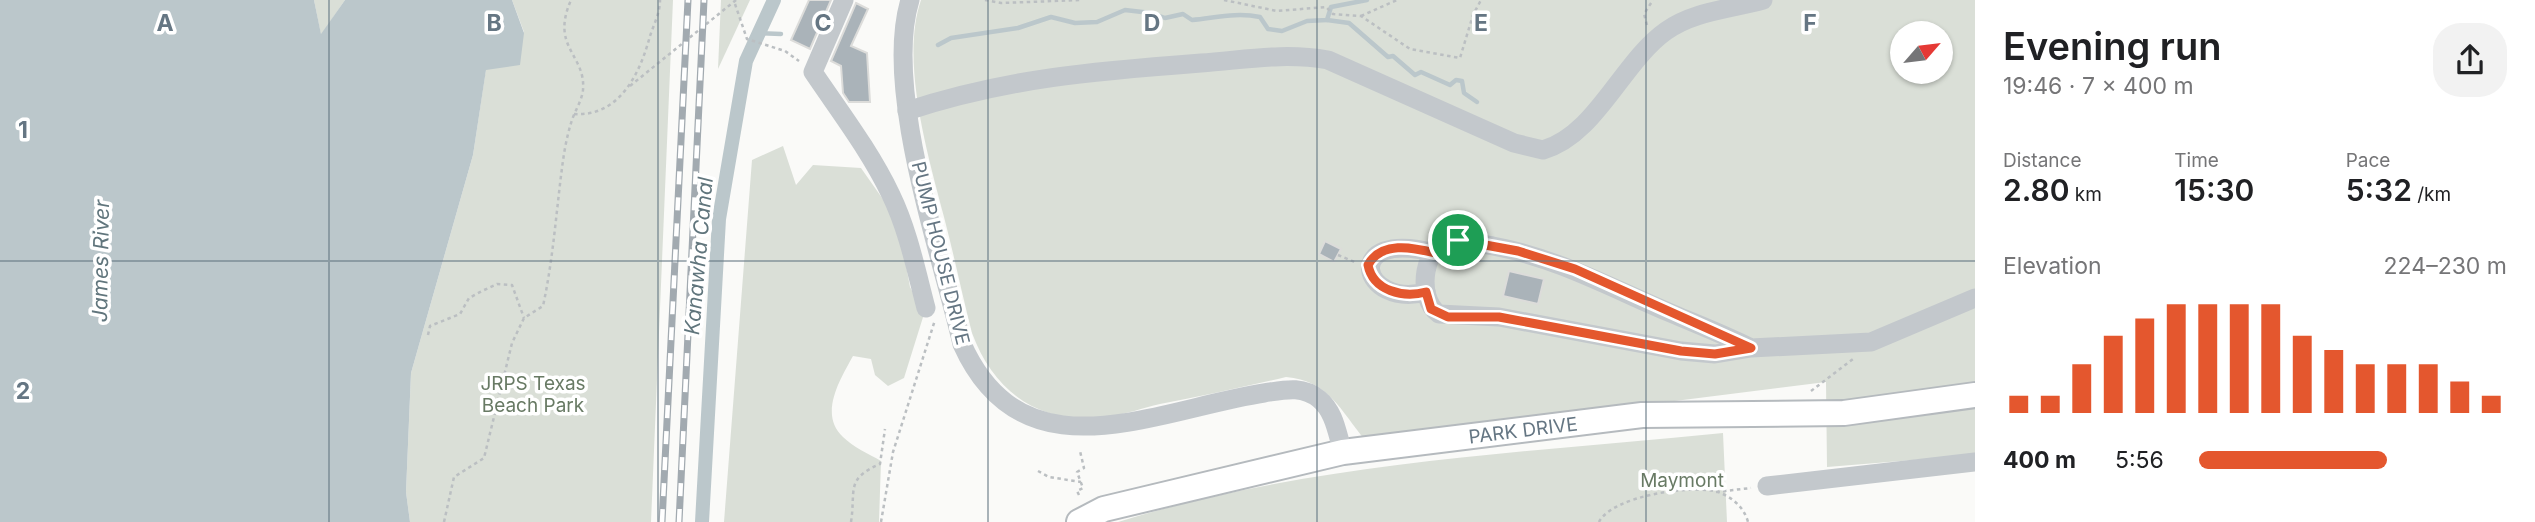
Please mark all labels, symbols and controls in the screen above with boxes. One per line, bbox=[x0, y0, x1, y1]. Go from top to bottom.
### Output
text: A bbox=[156, 9, 174, 37]
text: B bbox=[486, 9, 502, 37]
text: C bbox=[814, 9, 832, 37]
text: D bbox=[1144, 9, 1160, 37]
text: E bbox=[1474, 9, 1488, 37]
text: F bbox=[1803, 9, 1817, 37]
north arrow bbox=[1890, 21, 1953, 84]
map controls bbox=[1890, 21, 1953, 84]
text: Evening run bbox=[2003, 23, 2221, 69]
button: share bbox=[2433, 23, 2507, 97]
text: 19:46 · 7 × 400 m bbox=[2003, 72, 2194, 100]
text: 1 bbox=[18, 116, 28, 144]
text: Distance bbox=[2003, 149, 2081, 172]
text: Time bbox=[2174, 149, 2219, 172]
text: Pace bbox=[2346, 149, 2390, 172]
street label: PUMP HOUSE DRIVE bbox=[907, 159, 974, 347]
text: 2.80 bbox=[2003, 172, 2069, 208]
text: 15:30 bbox=[2174, 172, 2254, 208]
text: 5:32 bbox=[2346, 172, 2412, 208]
water label: Kanawha Canal bbox=[679, 175, 718, 336]
text: km bbox=[2069, 183, 2102, 206]
text: /km bbox=[2412, 183, 2451, 206]
water label: James River bbox=[87, 199, 114, 322]
pin bbox=[1428, 210, 1488, 270]
icon: arrive bbox=[1439, 221, 1477, 259]
text: Elevation bbox=[2003, 252, 2102, 280]
text: 224–230 m bbox=[2384, 252, 2507, 280]
park label: JRPS Texas Beach Park bbox=[480, 372, 586, 417]
text: 2 bbox=[16, 377, 30, 405]
street label: PARK DRIVE bbox=[1467, 412, 1579, 449]
text: 400 m bbox=[2003, 446, 2076, 474]
text: 5:56 bbox=[2115, 446, 2164, 474]
park label: Maymont bbox=[1640, 469, 1724, 492]

